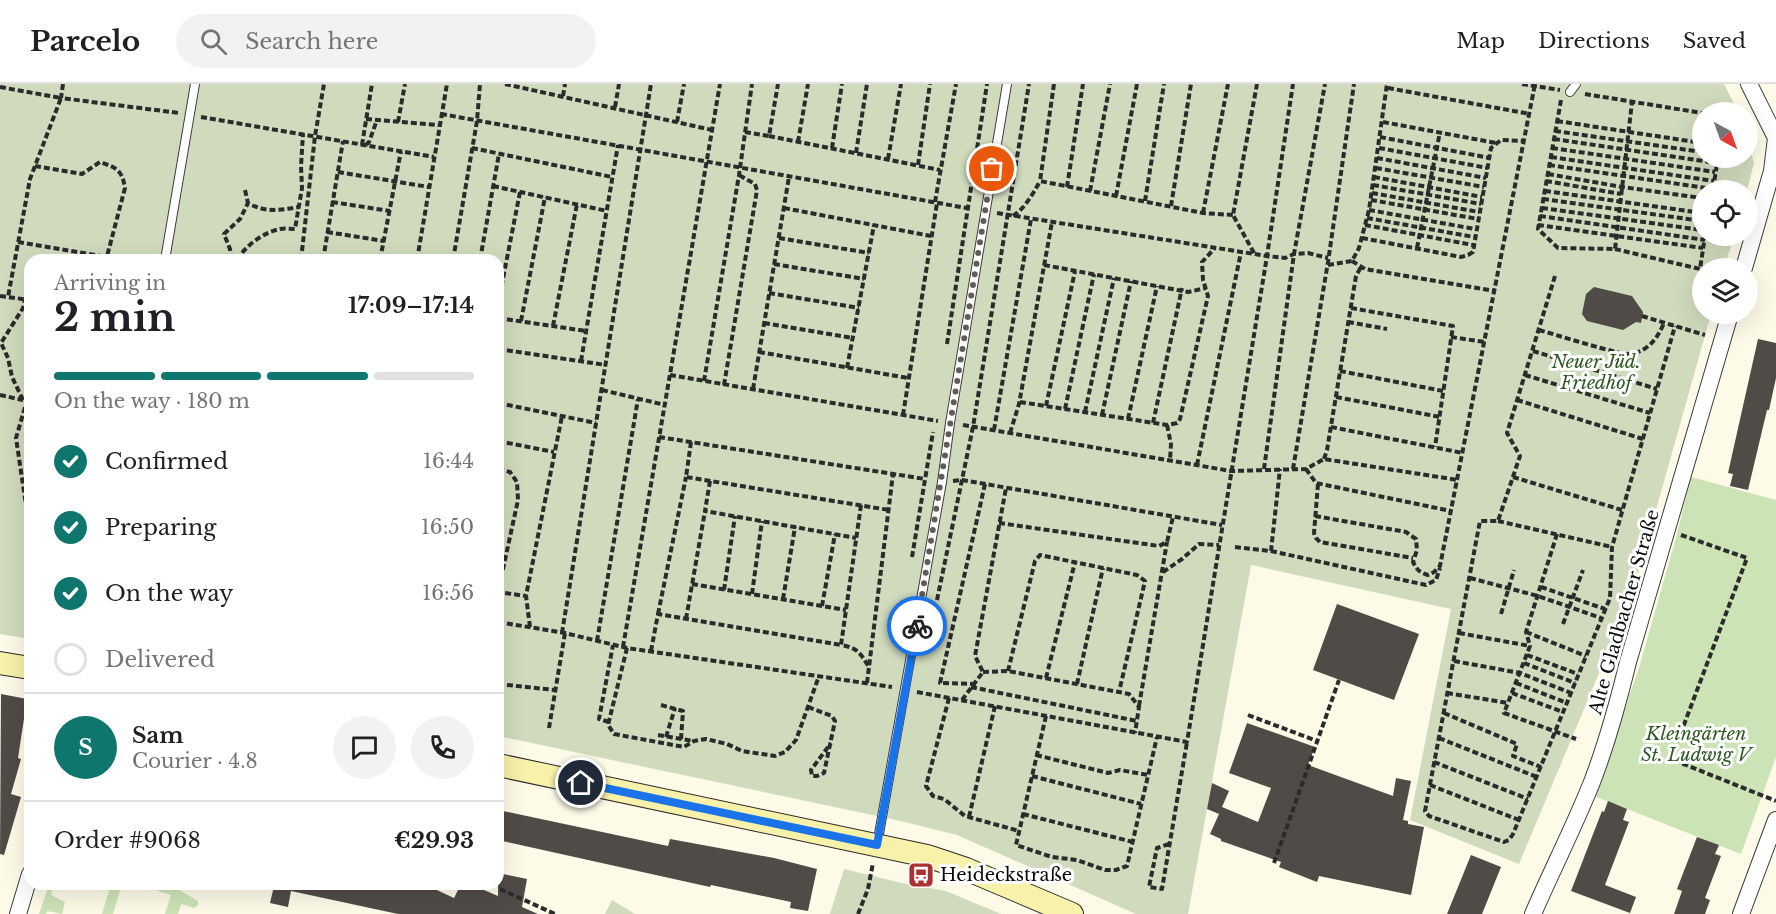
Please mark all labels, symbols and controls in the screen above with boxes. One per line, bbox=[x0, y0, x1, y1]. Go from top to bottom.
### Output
search box bbox=[176, 14, 596, 68]
text: Parcelo bbox=[30, 24, 140, 59]
icon: search bbox=[197, 25, 230, 58]
text: Search here bbox=[245, 28, 378, 55]
text: Map bbox=[1456, 28, 1505, 54]
text: Directions bbox=[1538, 28, 1650, 54]
text: Saved bbox=[1683, 28, 1746, 54]
north arrow bbox=[1692, 102, 1758, 168]
map controls bbox=[1692, 102, 1758, 324]
pin bbox=[966, 143, 1017, 194]
icon: bag bbox=[975, 152, 1008, 185]
button: locate bbox=[1692, 180, 1758, 246]
button: layers bbox=[1692, 258, 1758, 324]
text: Arriving in bbox=[54, 271, 166, 295]
text: 17:09–17:14 bbox=[348, 292, 474, 319]
text: 2 min bbox=[54, 293, 175, 342]
park label: Neuer Jüd. Friedhof bbox=[1550, 351, 1641, 394]
text: On the way · 180 m bbox=[54, 389, 250, 413]
icon: check bbox=[54, 445, 87, 478]
text: Confirmed bbox=[105, 448, 228, 475]
text: 16:44 bbox=[423, 449, 474, 473]
street label: Alte Gladbacher Straße bbox=[1584, 507, 1664, 718]
icon: check bbox=[54, 511, 87, 544]
text: Preparing bbox=[105, 514, 216, 541]
text: 16:50 bbox=[421, 515, 474, 539]
icon: check bbox=[54, 577, 87, 610]
text: On the way bbox=[105, 580, 233, 607]
text: 16:56 bbox=[422, 581, 474, 605]
courier bbox=[887, 596, 947, 656]
icon: bike bbox=[901, 610, 934, 643]
text: Delivered bbox=[105, 646, 215, 673]
button: chat bbox=[333, 716, 396, 779]
button: phone bbox=[411, 716, 474, 779]
text: Sam bbox=[132, 722, 184, 749]
park label: Kleingärten St. Ludwig V bbox=[1641, 723, 1754, 766]
text: S bbox=[78, 734, 93, 761]
text: Courier · 4.8 bbox=[132, 749, 258, 773]
pin bbox=[555, 757, 606, 808]
icon: home bbox=[564, 766, 597, 799]
text: Order #9068 bbox=[54, 827, 201, 854]
text: €29.93 bbox=[394, 827, 474, 854]
bus stop icon: Heideckstraße bbox=[906, 860, 936, 890]
place label: Heideckstraße bbox=[940, 864, 1072, 886]

